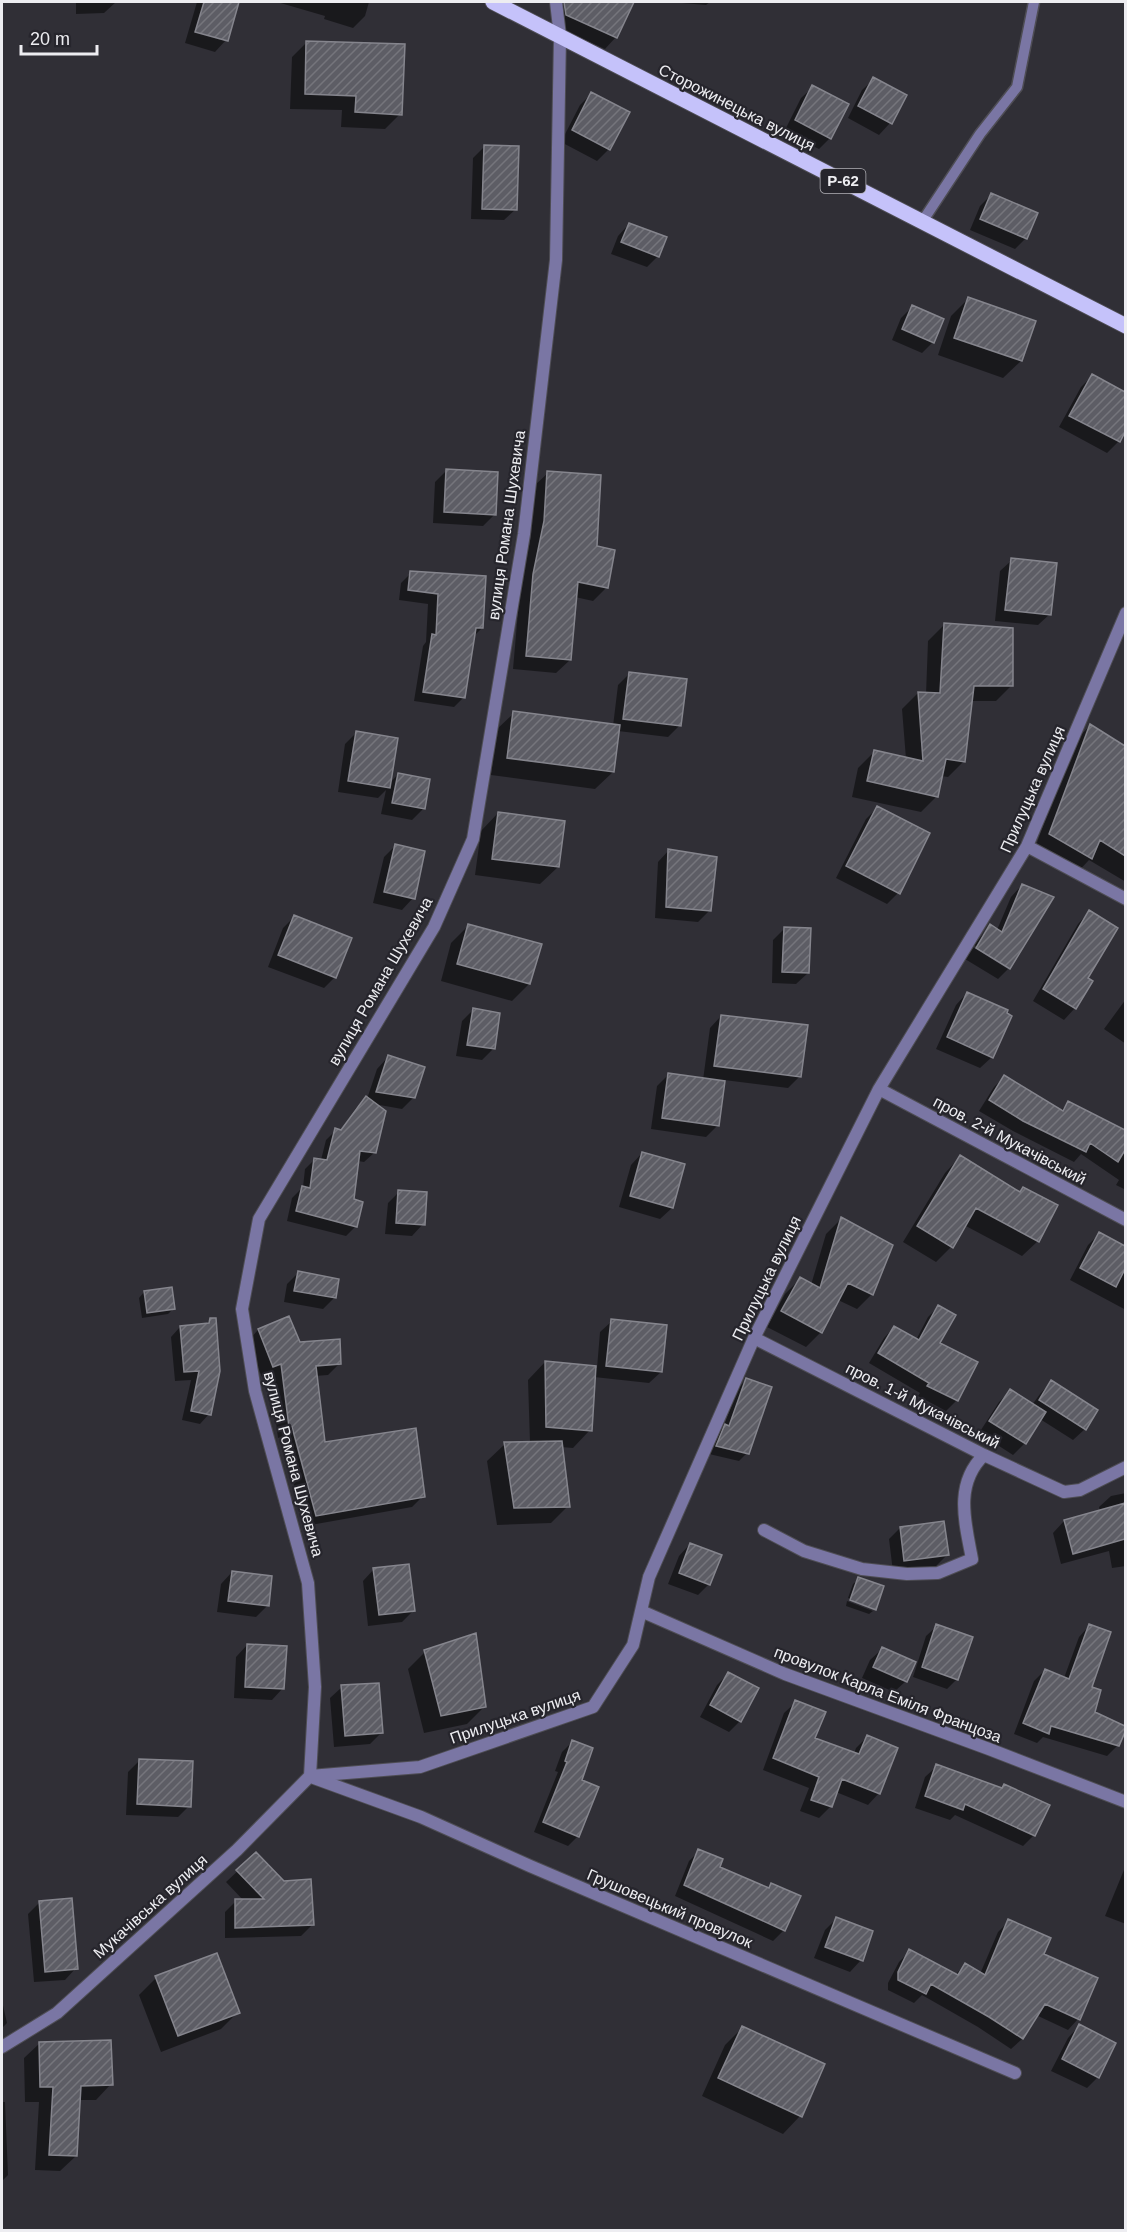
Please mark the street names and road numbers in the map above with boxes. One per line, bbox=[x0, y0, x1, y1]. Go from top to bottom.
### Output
street label: Сторожинецька вулиця bbox=[656, 61, 818, 154]
road number: Р-62 bbox=[820, 169, 866, 193]
street label: вулиця Романа Шухевича bbox=[485, 429, 528, 621]
street label: Прилуцька вулиця bbox=[997, 723, 1068, 855]
street label: вулиця Романа Шухевича bbox=[325, 894, 436, 1068]
street label: пров. 2-й Мукачівський bbox=[931, 1093, 1089, 1188]
street label: Прилуцька вулиця bbox=[729, 1213, 804, 1343]
street label: пров. 1-й Мукачівський bbox=[843, 1359, 1002, 1452]
street label: вулиця Романа Шухевича bbox=[261, 1370, 327, 1559]
street label: провулок Карла Еміля Францоза bbox=[772, 1643, 1004, 1746]
street label: Прилуцька вулиця bbox=[448, 1686, 583, 1747]
street label: Мукачівська вулиця bbox=[90, 1851, 210, 1962]
street label: Грушовецький провулок bbox=[585, 1866, 756, 1951]

